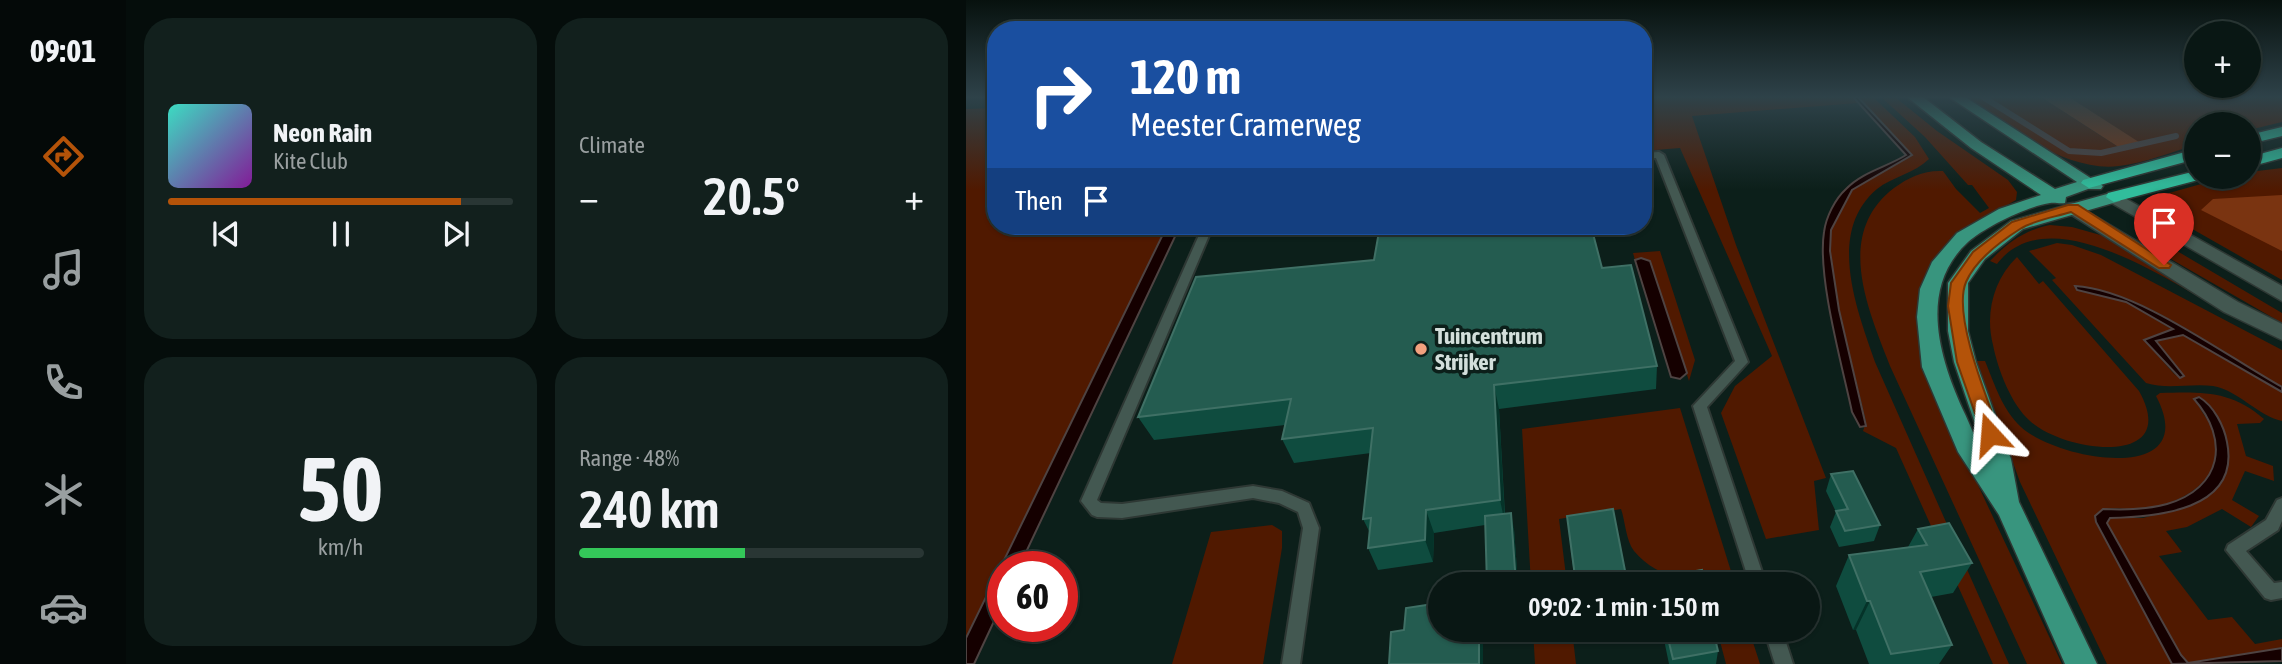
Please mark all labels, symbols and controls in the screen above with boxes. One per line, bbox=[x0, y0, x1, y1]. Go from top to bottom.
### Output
map controls bbox=[2184, 21, 2261, 189]
button: + bbox=[2184, 21, 2261, 98]
text: 09:01 bbox=[30, 32, 96, 69]
text: 120 m bbox=[1130, 48, 1241, 104]
icon: right bbox=[1015, 49, 1106, 140]
text: Meester Cramerweg bbox=[1130, 106, 1361, 143]
button: − bbox=[2184, 112, 2261, 189]
text: Neon Rain bbox=[273, 118, 372, 148]
icon: directions bbox=[39, 132, 88, 181]
text: Climate bbox=[579, 132, 645, 158]
text: Kite Club bbox=[273, 148, 348, 174]
text: 20.5° bbox=[703, 166, 800, 226]
text: − bbox=[579, 175, 599, 218]
text: + bbox=[904, 175, 924, 218]
icon: arrive bbox=[1077, 182, 1115, 220]
text: Then bbox=[1015, 186, 1063, 216]
pin bbox=[2134, 193, 2194, 265]
icon: arrive bbox=[2145, 204, 2183, 242]
icon: previous bbox=[207, 215, 245, 253]
icon: pause bbox=[322, 215, 360, 253]
icon: next bbox=[437, 215, 475, 253]
icon: music bbox=[39, 245, 88, 294]
place label: Tuincentrum Strijker bbox=[1435, 323, 1543, 375]
marker: Tuincentrum Strijker bbox=[1413, 341, 1429, 357]
icon: phone bbox=[39, 358, 88, 407]
position arrow bbox=[1953, 397, 2027, 471]
text: 50 bbox=[298, 436, 383, 540]
text: Range · 48% bbox=[579, 445, 679, 471]
icon: climate bbox=[39, 470, 88, 519]
text: 240 km bbox=[579, 479, 720, 539]
text: km/h bbox=[318, 534, 363, 560]
speed limit sign: 60 bbox=[987, 551, 1078, 642]
icon: car bbox=[39, 583, 88, 632]
text: 09:02 · 1 min · 150 m bbox=[1528, 592, 1720, 622]

